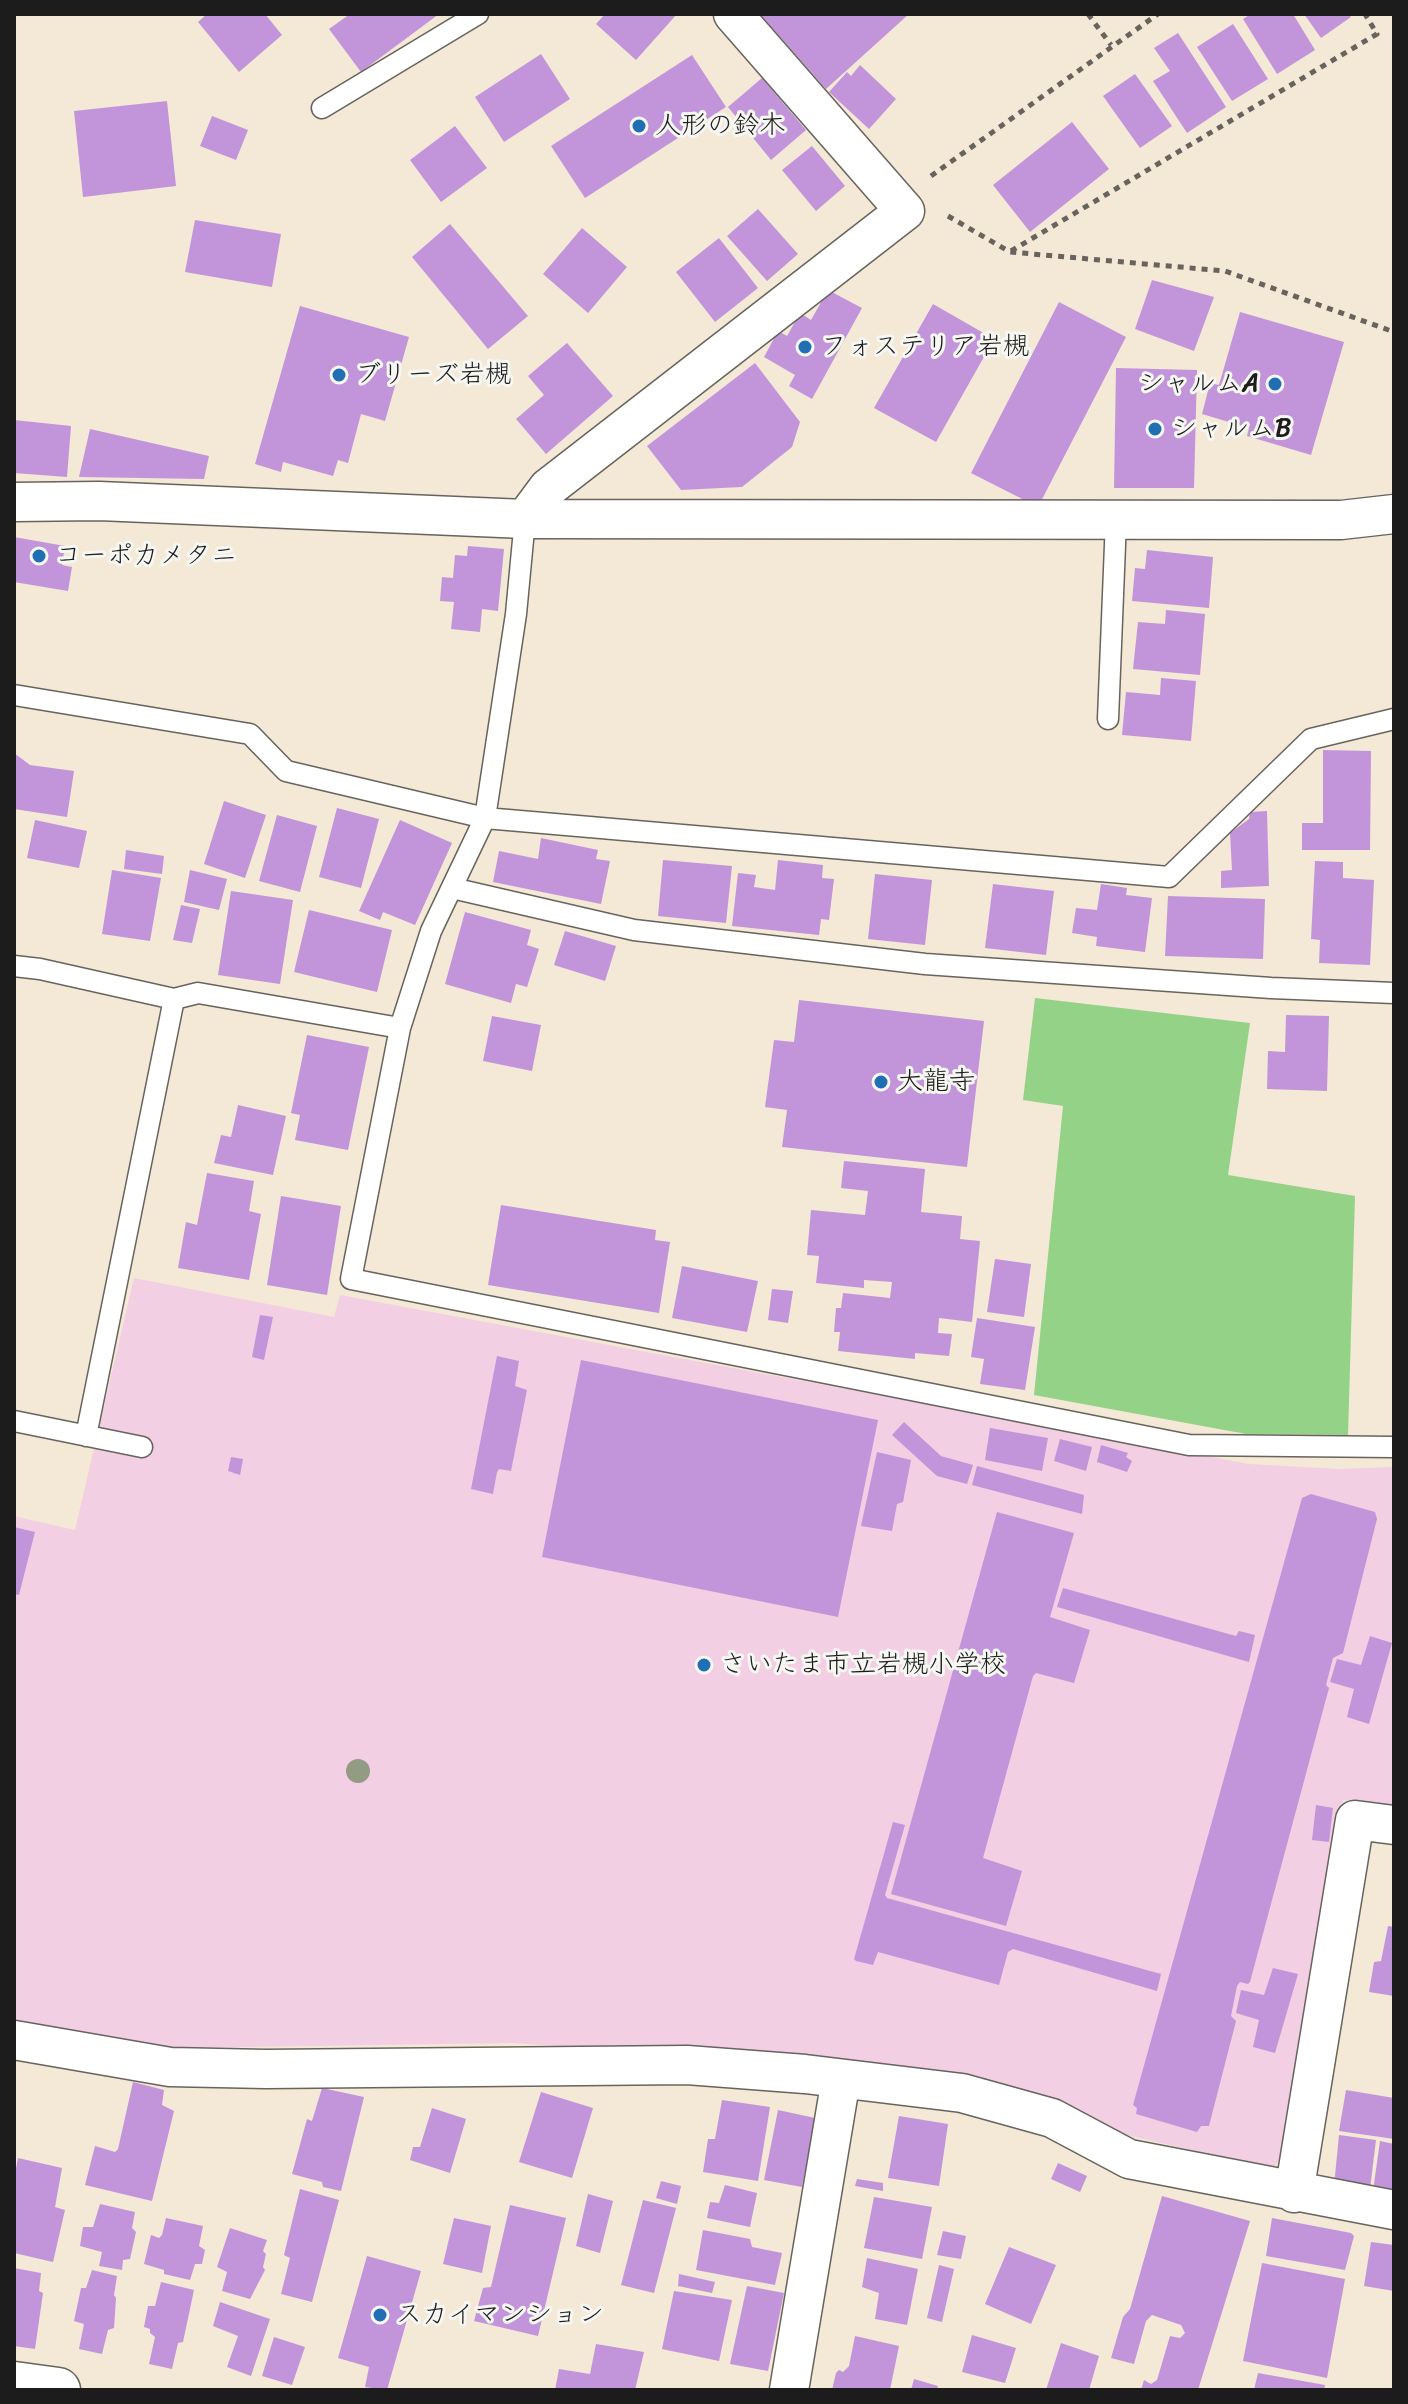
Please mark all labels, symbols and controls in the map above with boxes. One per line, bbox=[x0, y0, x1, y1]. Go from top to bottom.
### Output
place label: 人形の鈴木 bbox=[655, 110, 785, 142]
marker: 人形の鈴木 bbox=[630, 117, 648, 135]
place label: フォステリア岩槻 bbox=[821, 331, 1029, 363]
marker: フォステリア岩槻 bbox=[796, 338, 814, 356]
place label: ブリーズ岩槻 bbox=[355, 359, 511, 391]
marker: ブリーズ岩槻 bbox=[330, 366, 348, 384]
place label: シャルムA bbox=[1138, 368, 1259, 400]
marker: シャルムA bbox=[1266, 375, 1284, 393]
place label: シャルムB bbox=[1171, 413, 1291, 445]
marker: シャルムB bbox=[1146, 420, 1164, 438]
place label: コーポカメタニ bbox=[55, 540, 237, 572]
marker: コーポカメタニ bbox=[30, 547, 48, 565]
place label: 大龍寺 bbox=[897, 1066, 975, 1098]
marker: 大龍寺 bbox=[872, 1073, 890, 1091]
place label: さいたま市立岩槻小学校 bbox=[720, 1649, 1006, 1681]
marker: さいたま市立岩槻小学校 bbox=[695, 1656, 713, 1674]
place label: スカイマンション bbox=[396, 2299, 604, 2331]
marker: スカイマンション bbox=[371, 2306, 389, 2324]

